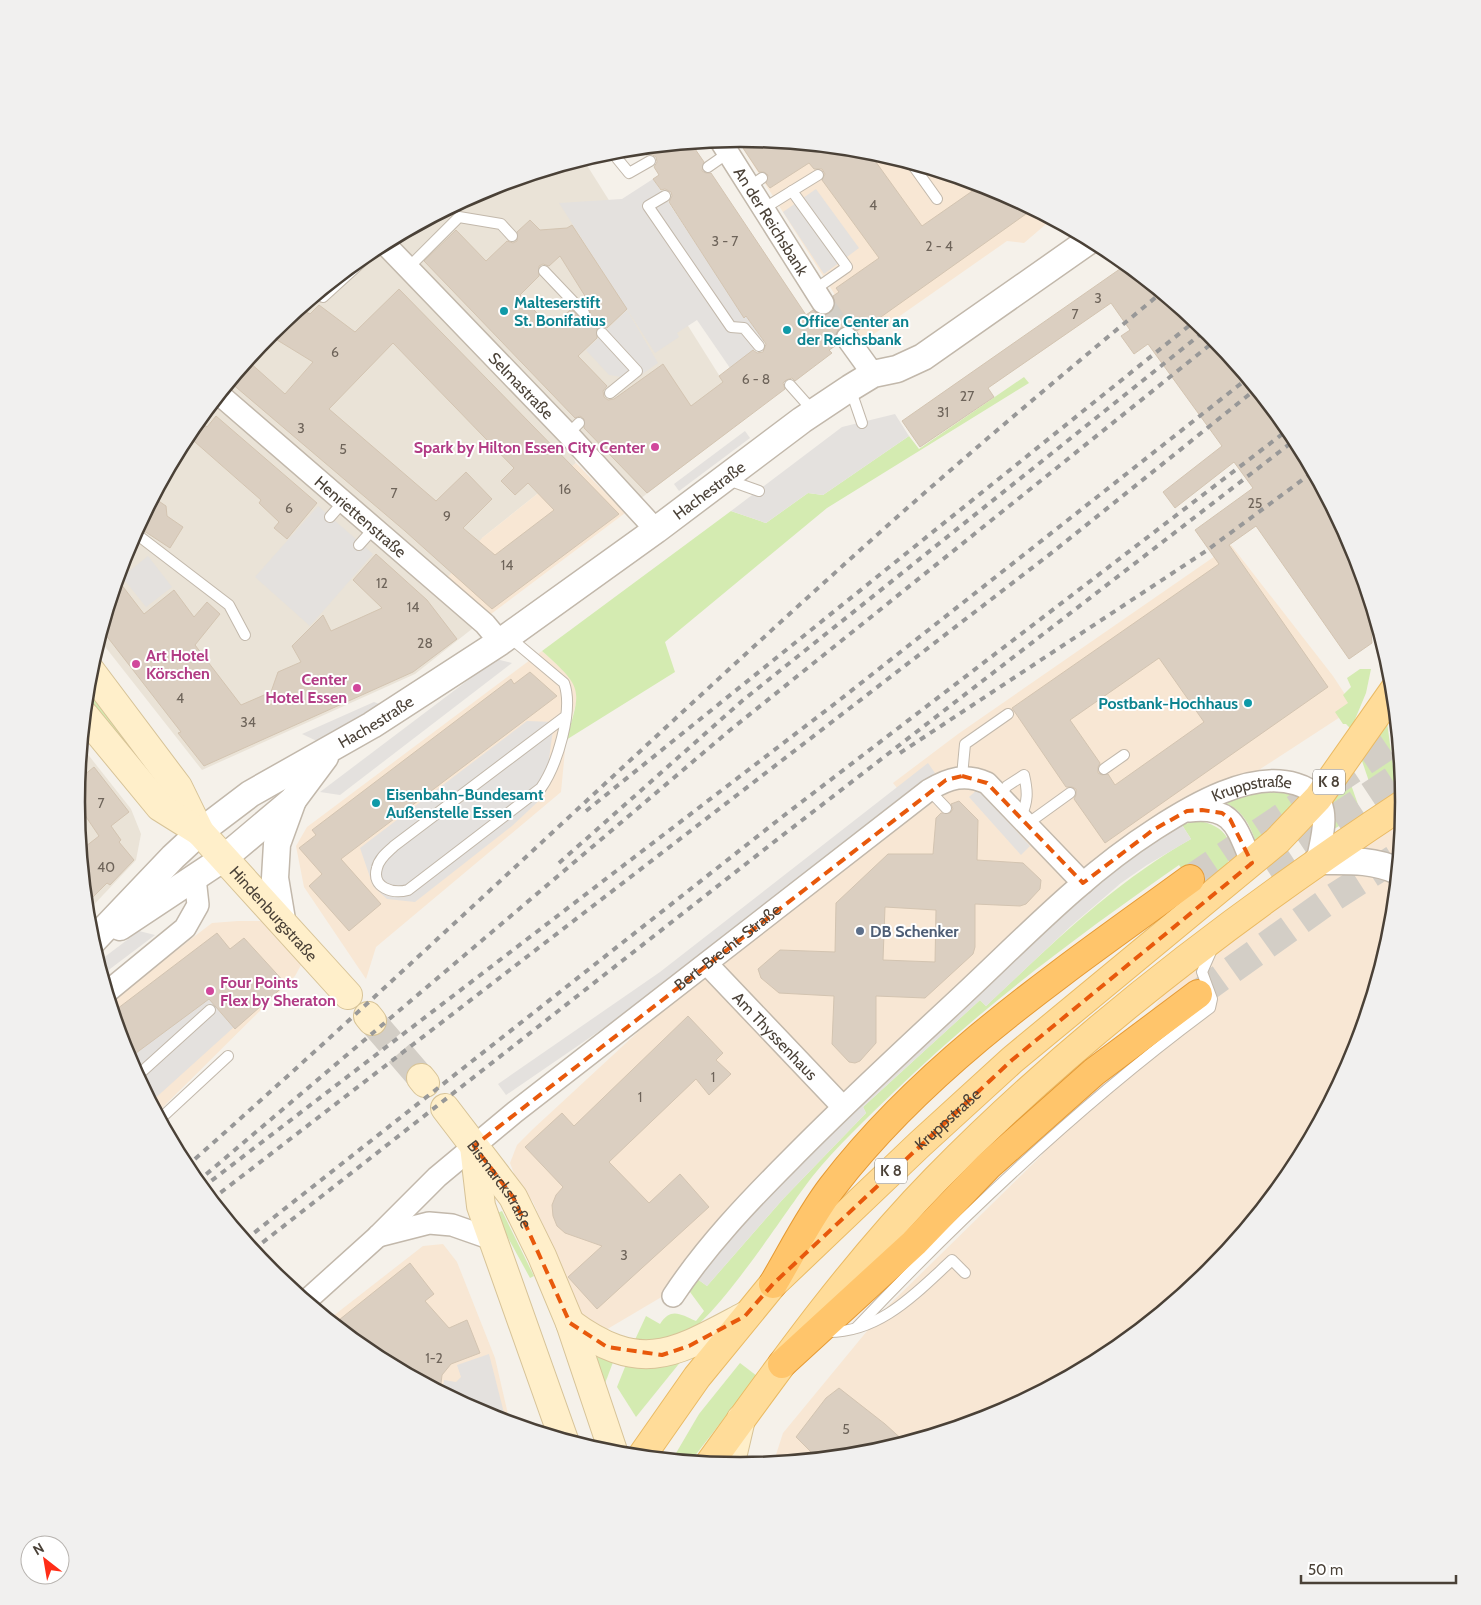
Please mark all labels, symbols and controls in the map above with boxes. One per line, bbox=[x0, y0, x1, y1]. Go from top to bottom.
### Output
street label: An der Reichsbank bbox=[730, 164, 813, 280]
house number: 4 bbox=[869, 196, 877, 214]
house number: 3 - 7 bbox=[712, 232, 738, 250]
house number: 2 - 4 bbox=[925, 237, 953, 255]
house number: 3 bbox=[1094, 289, 1102, 307]
place label: Malteserstift St. Bonifatius bbox=[514, 293, 606, 330]
marker: Malteserstift St. Bonifatius bbox=[498, 305, 510, 317]
house number: 7 bbox=[1071, 305, 1079, 323]
place label: Office Center an der Reichsbank bbox=[797, 312, 909, 349]
marker: Office Center an der Reichsbank bbox=[781, 324, 793, 336]
house number: 6 bbox=[331, 343, 339, 361]
street label: Selmastraße bbox=[485, 349, 557, 423]
house number: 6 - 8 bbox=[742, 370, 770, 388]
house number: 27 bbox=[960, 387, 974, 405]
house number: 31 bbox=[937, 403, 949, 421]
house number: 3 bbox=[297, 419, 305, 437]
place label: Spark by Hilton Essen City Center bbox=[414, 438, 646, 457]
house number: 5 bbox=[339, 440, 347, 458]
marker: Spark by Hilton Essen City Center bbox=[649, 441, 661, 453]
street label: Hachestraße bbox=[670, 457, 749, 524]
street label: Henriettenstraße bbox=[311, 472, 410, 562]
house number: 16 bbox=[559, 480, 571, 498]
house number: 7 bbox=[390, 484, 398, 502]
house number: 25 bbox=[1248, 494, 1262, 512]
house number: 6 bbox=[285, 499, 293, 517]
house number: 9 bbox=[443, 507, 451, 525]
house number: 14 bbox=[501, 556, 513, 574]
house number: 12 bbox=[376, 574, 388, 592]
house number: 14 bbox=[407, 598, 419, 616]
house number: 28 bbox=[417, 634, 433, 652]
place label: Art Hotel Körschen bbox=[146, 646, 210, 683]
marker: Art Hotel Körschen bbox=[130, 658, 142, 670]
place label: Center Hotel Essen bbox=[265, 670, 348, 707]
marker: Center Hotel Essen bbox=[351, 682, 363, 694]
house number: 4 bbox=[176, 689, 184, 707]
street label: Hachestraße bbox=[335, 692, 417, 752]
place label: Postbank-Hochhaus bbox=[1098, 694, 1238, 713]
marker: Postbank-Hochhaus bbox=[1242, 697, 1254, 709]
house number: 34 bbox=[240, 713, 256, 731]
road number: K 8 bbox=[1313, 770, 1345, 794]
street label: Kruppstraße bbox=[1209, 772, 1294, 806]
place label: Eisenbahn-Bundesamt Außenstelle Essen bbox=[386, 785, 544, 822]
house number: 7 bbox=[97, 794, 105, 812]
marker: Eisenbahn-Bundesamt Außenstelle Essen bbox=[370, 797, 382, 809]
house number: 40 bbox=[97, 858, 115, 876]
street label: Hindenburgstraße bbox=[226, 862, 321, 965]
street label: Bert-Brecht-Straße bbox=[671, 900, 785, 995]
place label: DB Schenker bbox=[870, 922, 959, 941]
marker: DB Schenker bbox=[854, 925, 866, 937]
place label: Four Points Flex by Sheraton bbox=[220, 973, 336, 1010]
marker: Four Points Flex by Sheraton bbox=[204, 985, 216, 997]
street label: Am Thyssenhaus bbox=[729, 988, 821, 1084]
house number: 1 bbox=[711, 1068, 715, 1086]
street label: Kruppstraße bbox=[911, 1084, 985, 1154]
house number: 1 bbox=[638, 1088, 642, 1106]
street label: Bismarckstraße bbox=[463, 1136, 536, 1231]
road number: K 8 bbox=[875, 1158, 907, 1184]
house number: 3 bbox=[620, 1246, 628, 1264]
house number: 1-2 bbox=[425, 1349, 443, 1367]
house number: 5 bbox=[842, 1420, 850, 1438]
north arrow bbox=[20, 1535, 70, 1585]
text: N bbox=[29, 1539, 47, 1559]
scale bar bbox=[1301, 1552, 1456, 1584]
text: 50 m bbox=[1308, 1561, 1343, 1579]

